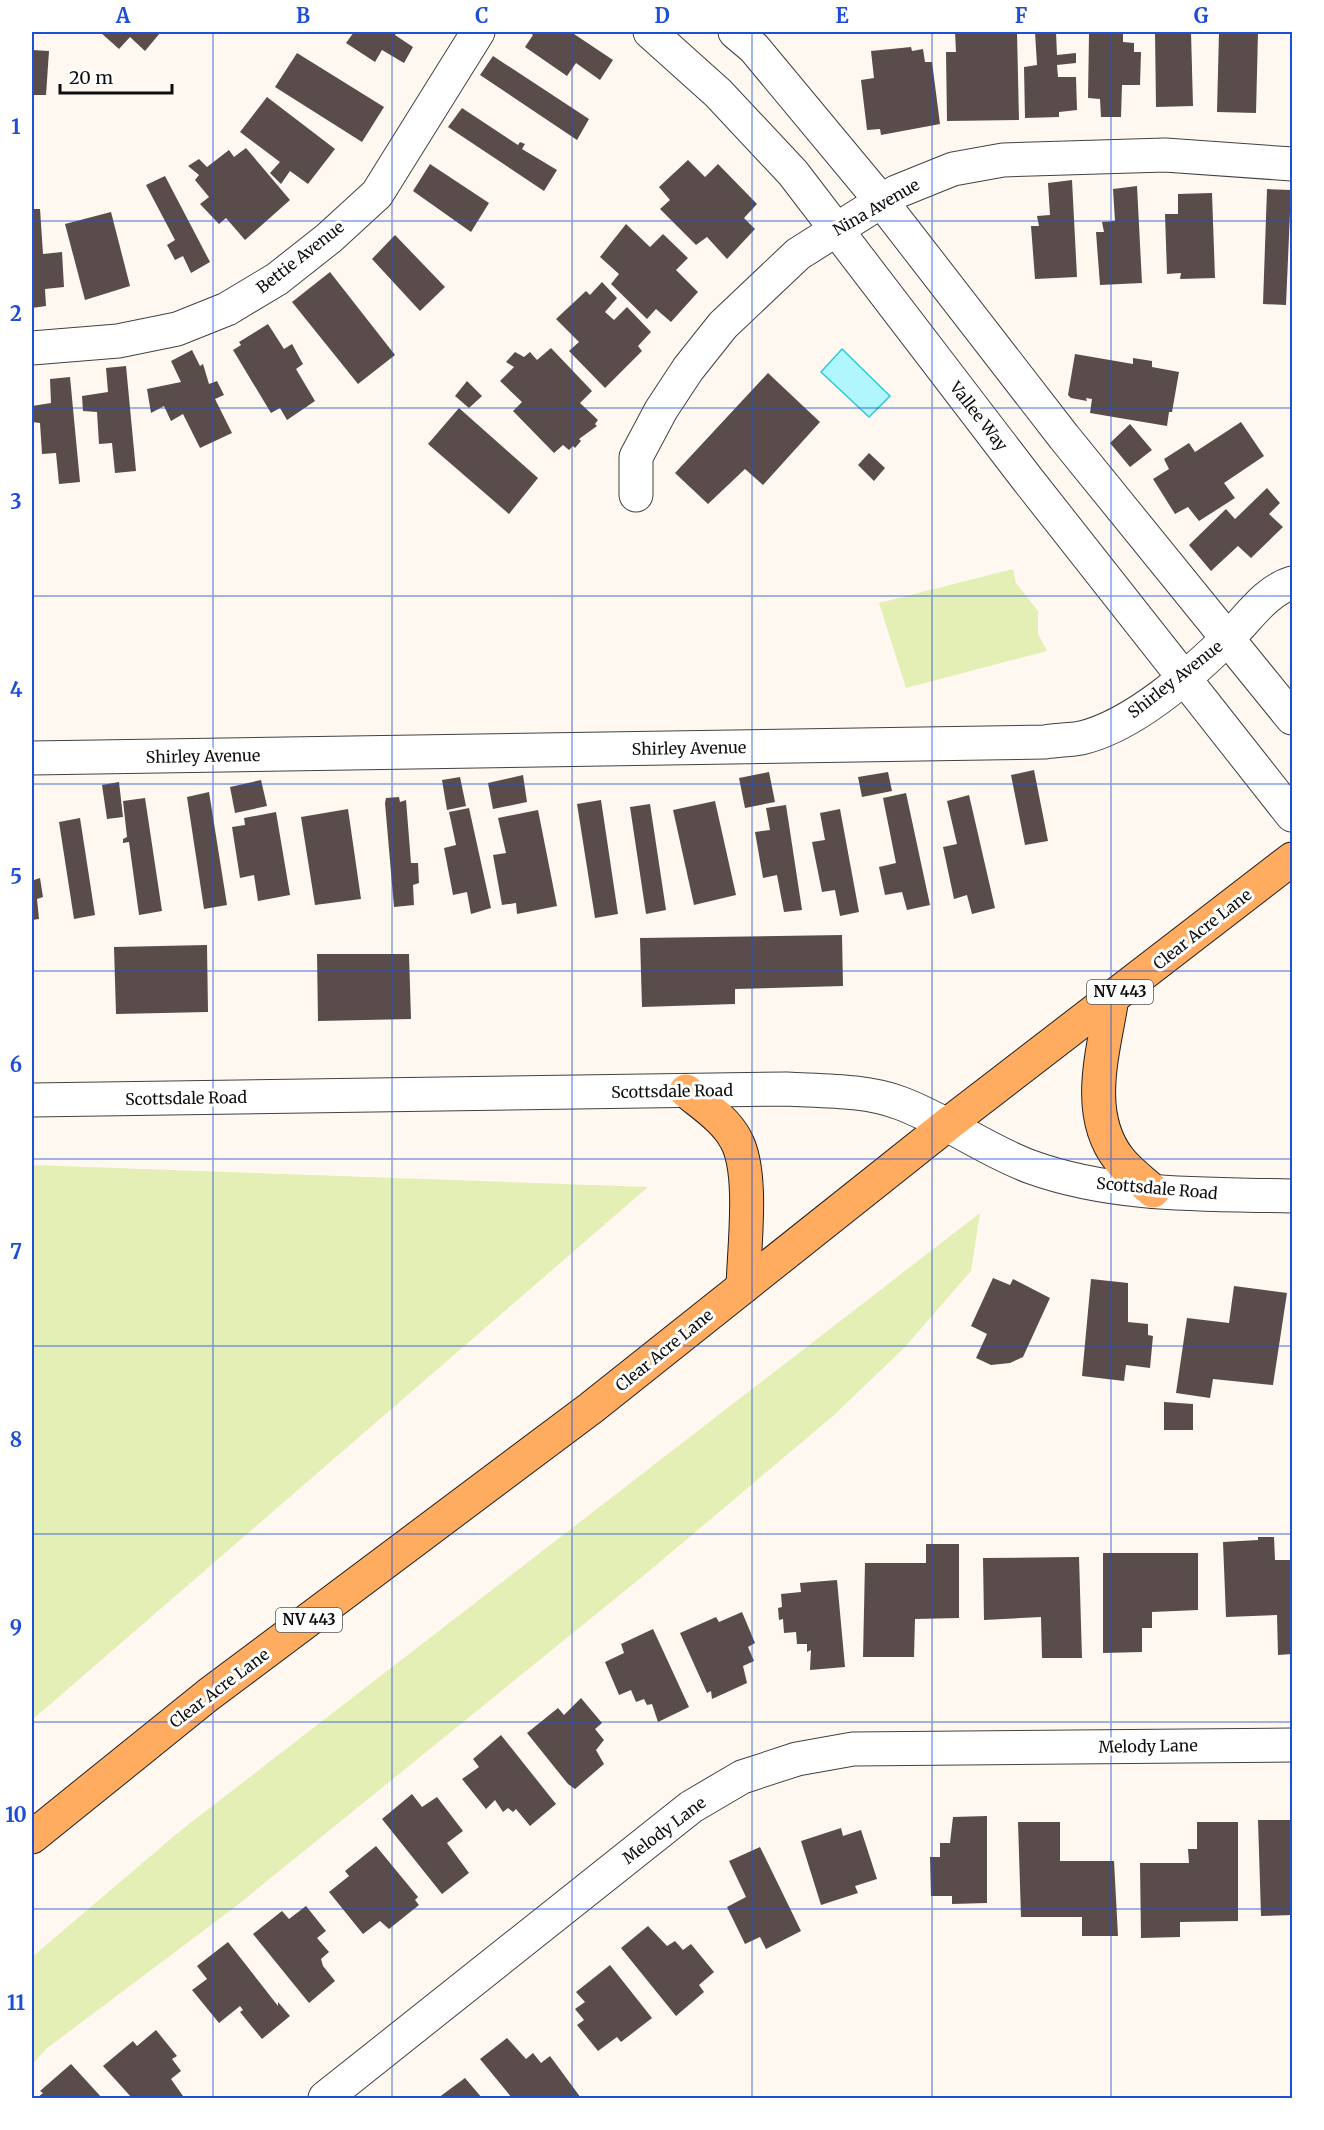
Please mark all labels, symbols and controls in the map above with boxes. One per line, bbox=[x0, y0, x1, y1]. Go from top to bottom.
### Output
text: A bbox=[115, 3, 131, 28]
text: B bbox=[296, 3, 310, 28]
text: C bbox=[475, 3, 489, 28]
text: D bbox=[654, 3, 670, 28]
text: E bbox=[835, 3, 849, 28]
text: F bbox=[1015, 3, 1028, 28]
text: G bbox=[1194, 3, 1209, 28]
scale bar bbox=[60, 57, 172, 95]
text: 20 m bbox=[69, 66, 113, 89]
text: 1 bbox=[11, 114, 21, 139]
street label: Nina Avenue bbox=[829, 174, 923, 240]
street label: Bettie Avenue bbox=[252, 217, 348, 297]
text: 2 bbox=[10, 301, 22, 326]
street label: Vallee Way bbox=[945, 377, 1013, 455]
text: 3 bbox=[10, 489, 22, 514]
street label: Shirley Avenue bbox=[1124, 636, 1226, 722]
text: 4 bbox=[10, 677, 23, 702]
street label: Shirley Avenue bbox=[632, 737, 746, 759]
street label: Shirley Avenue bbox=[146, 745, 260, 767]
text: 5 bbox=[10, 864, 22, 889]
street label: Clear Acre Lane bbox=[1149, 884, 1255, 974]
road number: NV 443 bbox=[1087, 980, 1153, 1004]
text: 6 bbox=[10, 1052, 22, 1077]
street label: Scottsdale Road bbox=[611, 1080, 733, 1102]
street label: Scottsdale Road bbox=[125, 1087, 247, 1109]
street label: Scottsdale Road bbox=[1095, 1173, 1219, 1203]
text: 7 bbox=[10, 1239, 22, 1264]
street label: Clear Acre Lane bbox=[611, 1305, 717, 1395]
text: 8 bbox=[10, 1427, 22, 1452]
road number: NV 443 bbox=[276, 1608, 342, 1632]
text: 9 bbox=[10, 1615, 22, 1640]
street label: Clear Acre Lane bbox=[165, 1644, 273, 1732]
street label: Melody Lane bbox=[1098, 1735, 1198, 1757]
street label: Melody Lane bbox=[618, 1792, 710, 1868]
text: 10 bbox=[5, 1802, 27, 1827]
text: 11 bbox=[7, 1990, 25, 2015]

